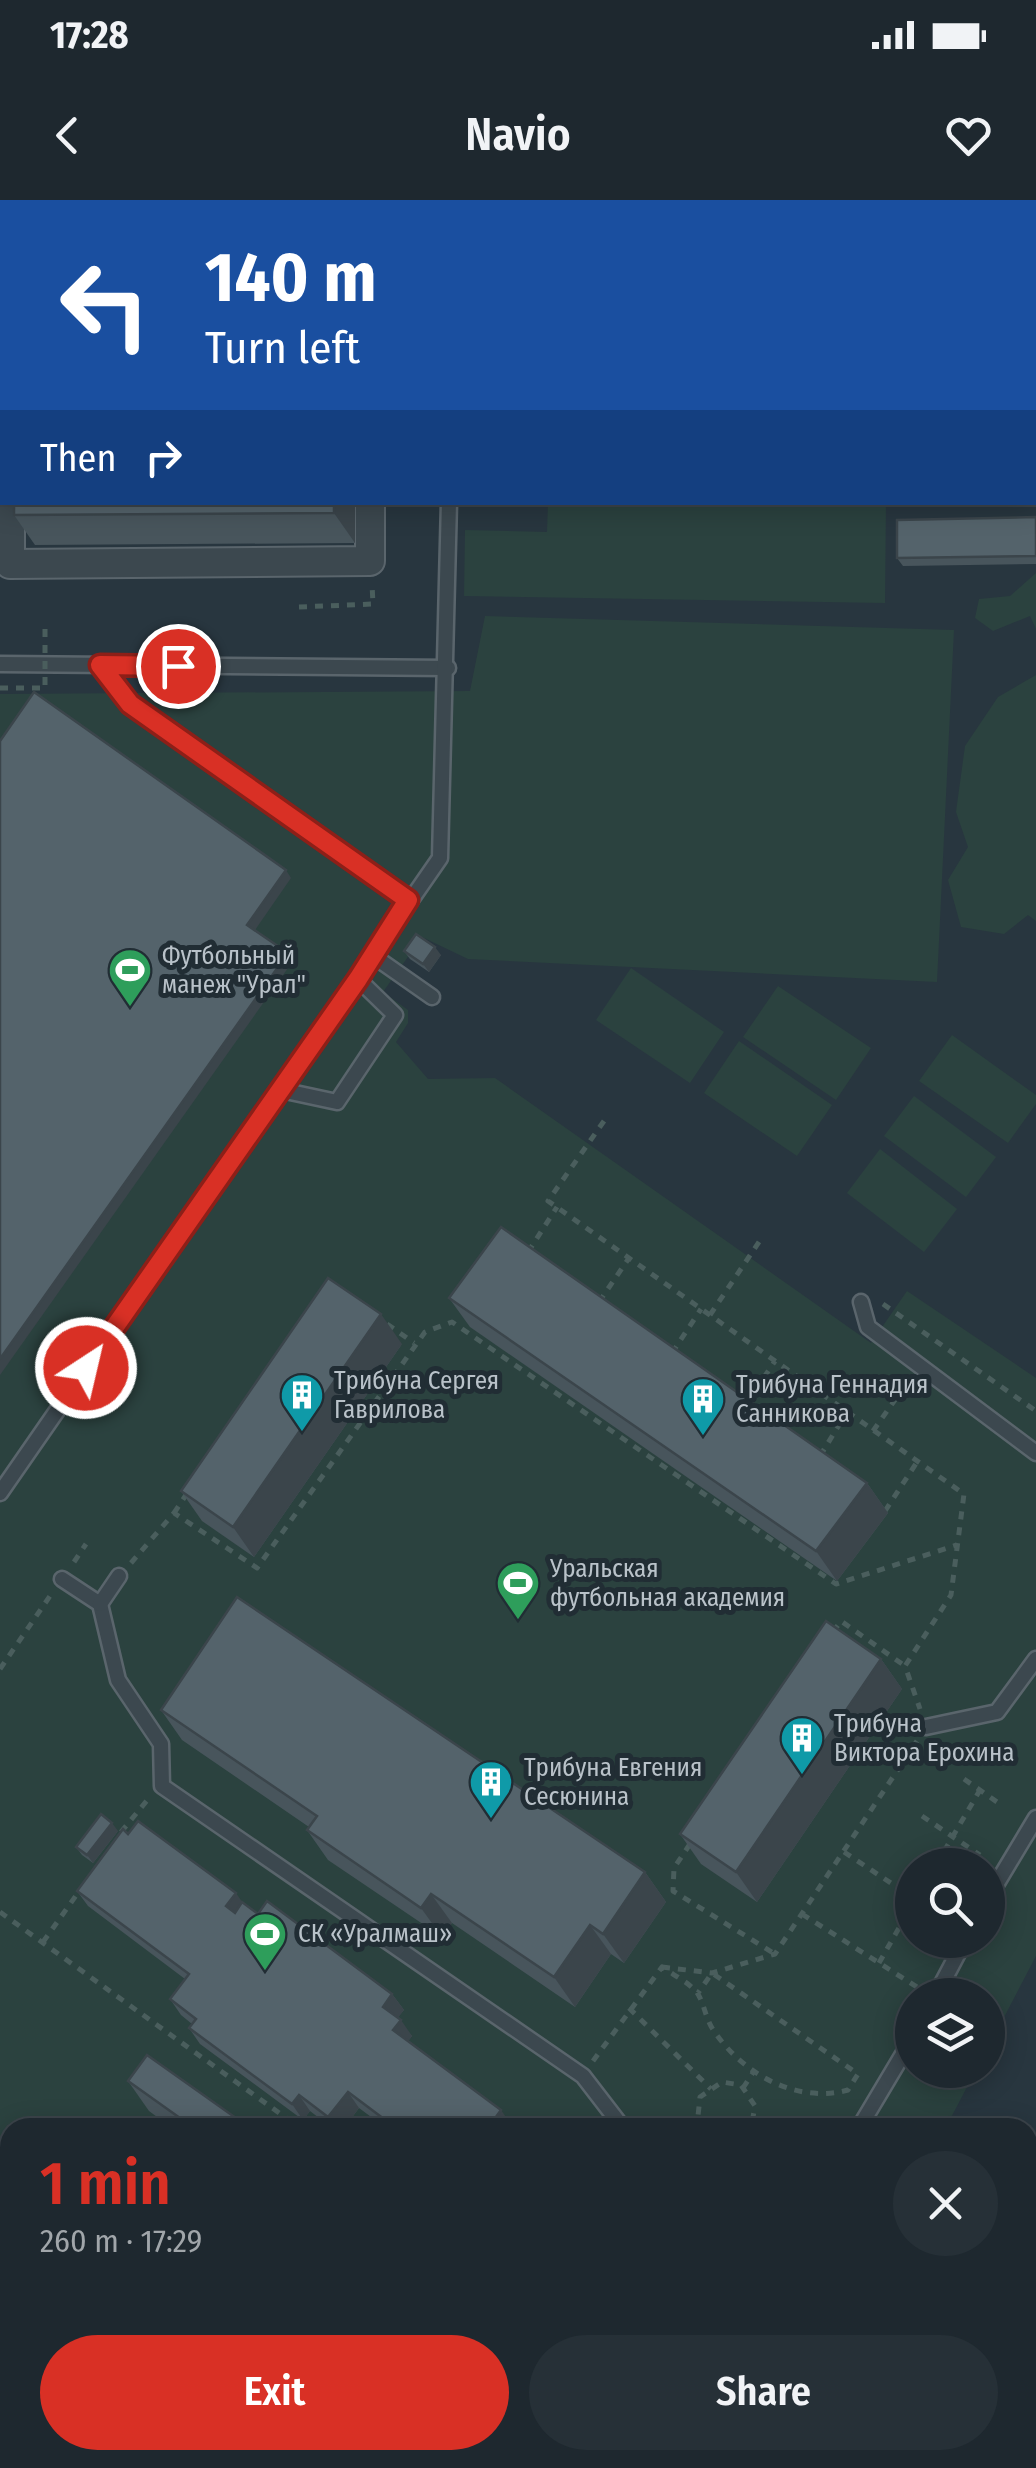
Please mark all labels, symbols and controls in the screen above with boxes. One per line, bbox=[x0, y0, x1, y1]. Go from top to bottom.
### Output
text: 17:28 bbox=[50, 12, 129, 58]
icon: back bbox=[40, 108, 95, 163]
text: Navio bbox=[465, 108, 571, 162]
icon: heart bbox=[941, 108, 996, 163]
text: 140 m bbox=[205, 236, 377, 320]
icon: left bbox=[40, 240, 170, 370]
text: Turn left bbox=[205, 321, 360, 375]
icon: right bbox=[136, 430, 191, 485]
text: Then bbox=[40, 435, 116, 481]
pin bbox=[136, 624, 221, 709]
icon: arrive bbox=[151, 639, 206, 694]
place label: Футбольный манеж "Урал" bbox=[162, 941, 306, 1000]
sports icon: Футбольный манеж "Урал" bbox=[107, 947, 153, 1008]
position arrow bbox=[34, 1316, 138, 1420]
place label: Трибуна Сергея Гаврилова bbox=[334, 1366, 499, 1425]
place label: Трибуна Геннадия Санникова bbox=[736, 1370, 928, 1429]
building icon: Трибуна Сергея Гаврилова bbox=[279, 1372, 325, 1433]
building icon: Трибуна Геннадия Санникова bbox=[680, 1376, 726, 1437]
place label: Уральская футбольная академия bbox=[549, 1554, 785, 1613]
sports icon: Уральская футбольная академия bbox=[495, 1560, 541, 1621]
place label: Трибуна Виктора Ерохина bbox=[834, 1709, 1015, 1768]
building icon: Трибуна Виктора Ерохина bbox=[779, 1715, 825, 1776]
place label: Трибуна Евгения Сесюнина bbox=[524, 1753, 702, 1812]
building icon: Трибуна Евгения Сесюнина bbox=[468, 1759, 514, 1820]
map controls bbox=[895, 1848, 1005, 2088]
button: search bbox=[895, 1848, 1005, 1958]
sports icon: СК «Уралмаш» bbox=[242, 1911, 288, 1972]
place label: СК «Уралмаш» bbox=[298, 1919, 452, 1949]
button: layers bbox=[895, 1978, 1005, 2088]
text: 1 min bbox=[40, 2148, 171, 2220]
button: close bbox=[893, 2151, 998, 2256]
text: 260 m · 17:29 bbox=[40, 2222, 202, 2260]
button: Exit bbox=[40, 2335, 509, 2450]
button: Share bbox=[529, 2335, 998, 2450]

